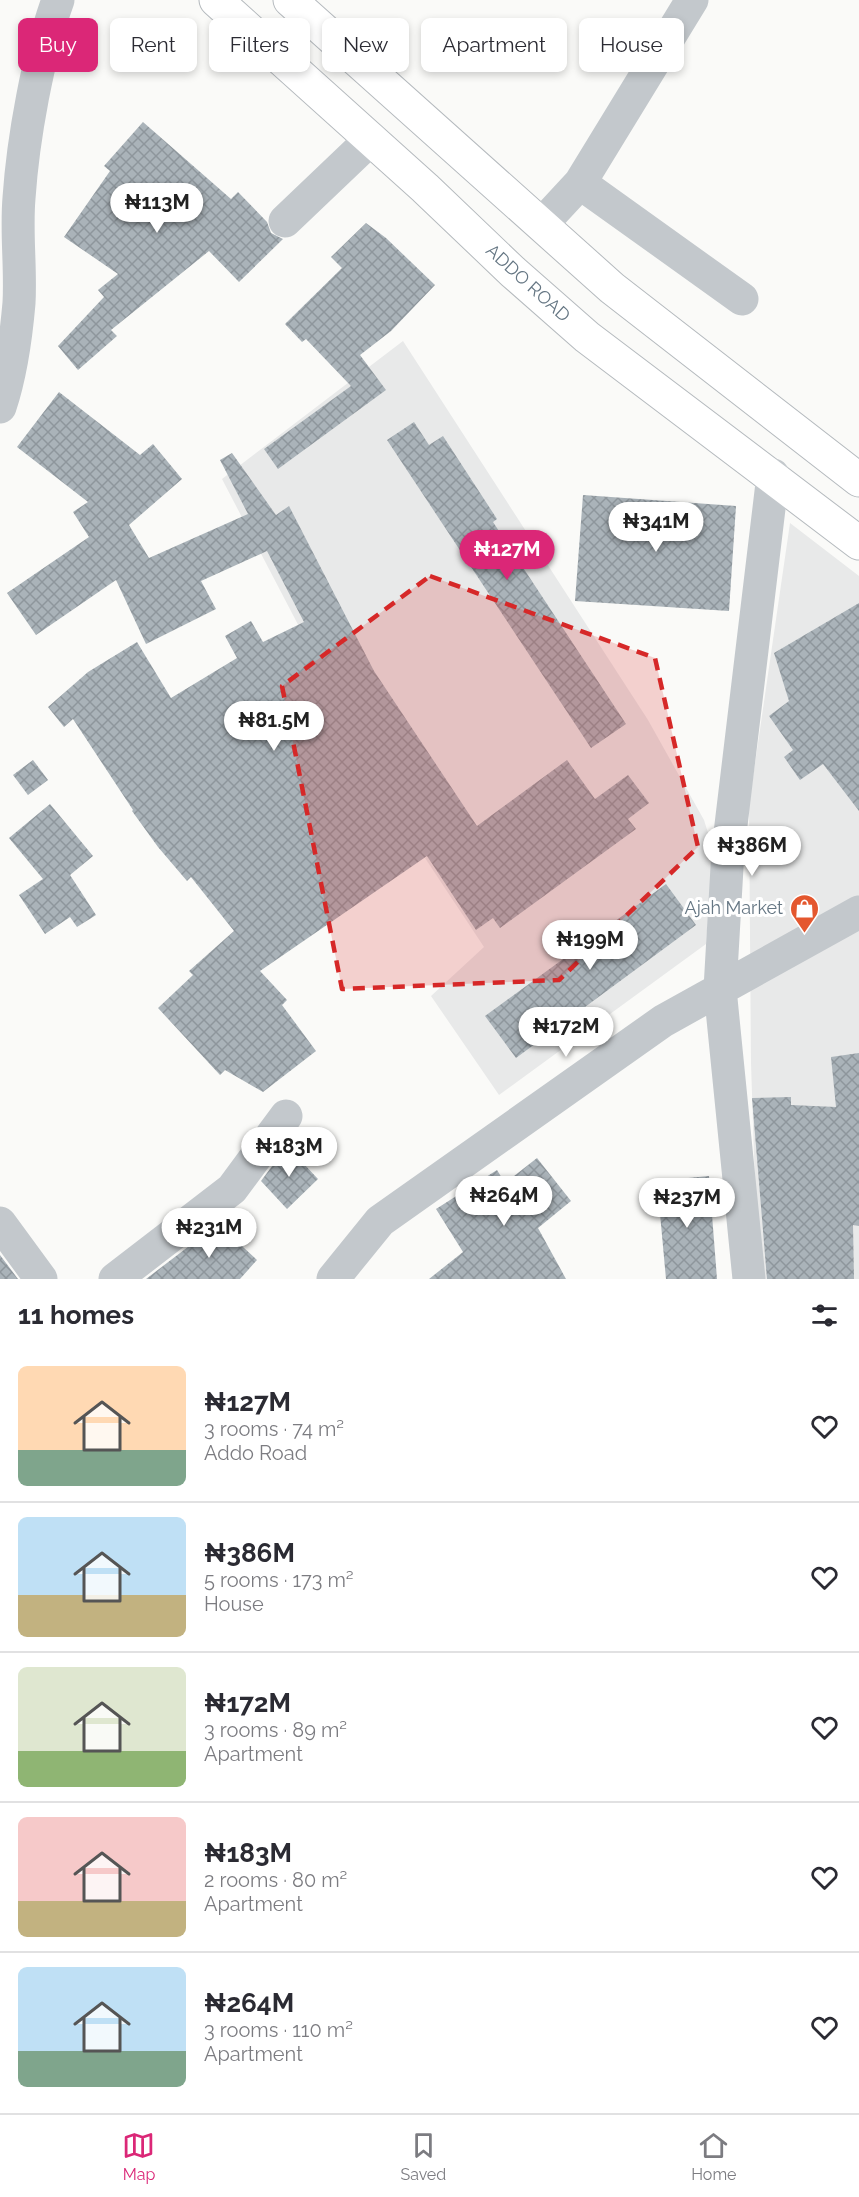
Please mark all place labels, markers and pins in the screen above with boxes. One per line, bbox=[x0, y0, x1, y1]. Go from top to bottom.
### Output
pin: ₦113M bbox=[115, 183, 199, 234]
pin: ₦341M bbox=[614, 502, 698, 553]
pin: ₦127M bbox=[465, 530, 549, 581]
pin: ₦81.5M bbox=[225, 701, 323, 752]
pin: ₦386M bbox=[710, 826, 794, 877]
shop icon: Ajah Market bbox=[788, 892, 820, 934]
place label: Ajah Market bbox=[684, 897, 783, 918]
pin: ₦199M bbox=[548, 920, 632, 971]
pin: ₦172M bbox=[524, 1007, 608, 1058]
pin: ₦183M bbox=[247, 1127, 331, 1178]
pin: ₦264M bbox=[462, 1176, 546, 1227]
pin: ₦237M bbox=[645, 1178, 729, 1229]
pin: ₦231M bbox=[167, 1208, 251, 1259]

